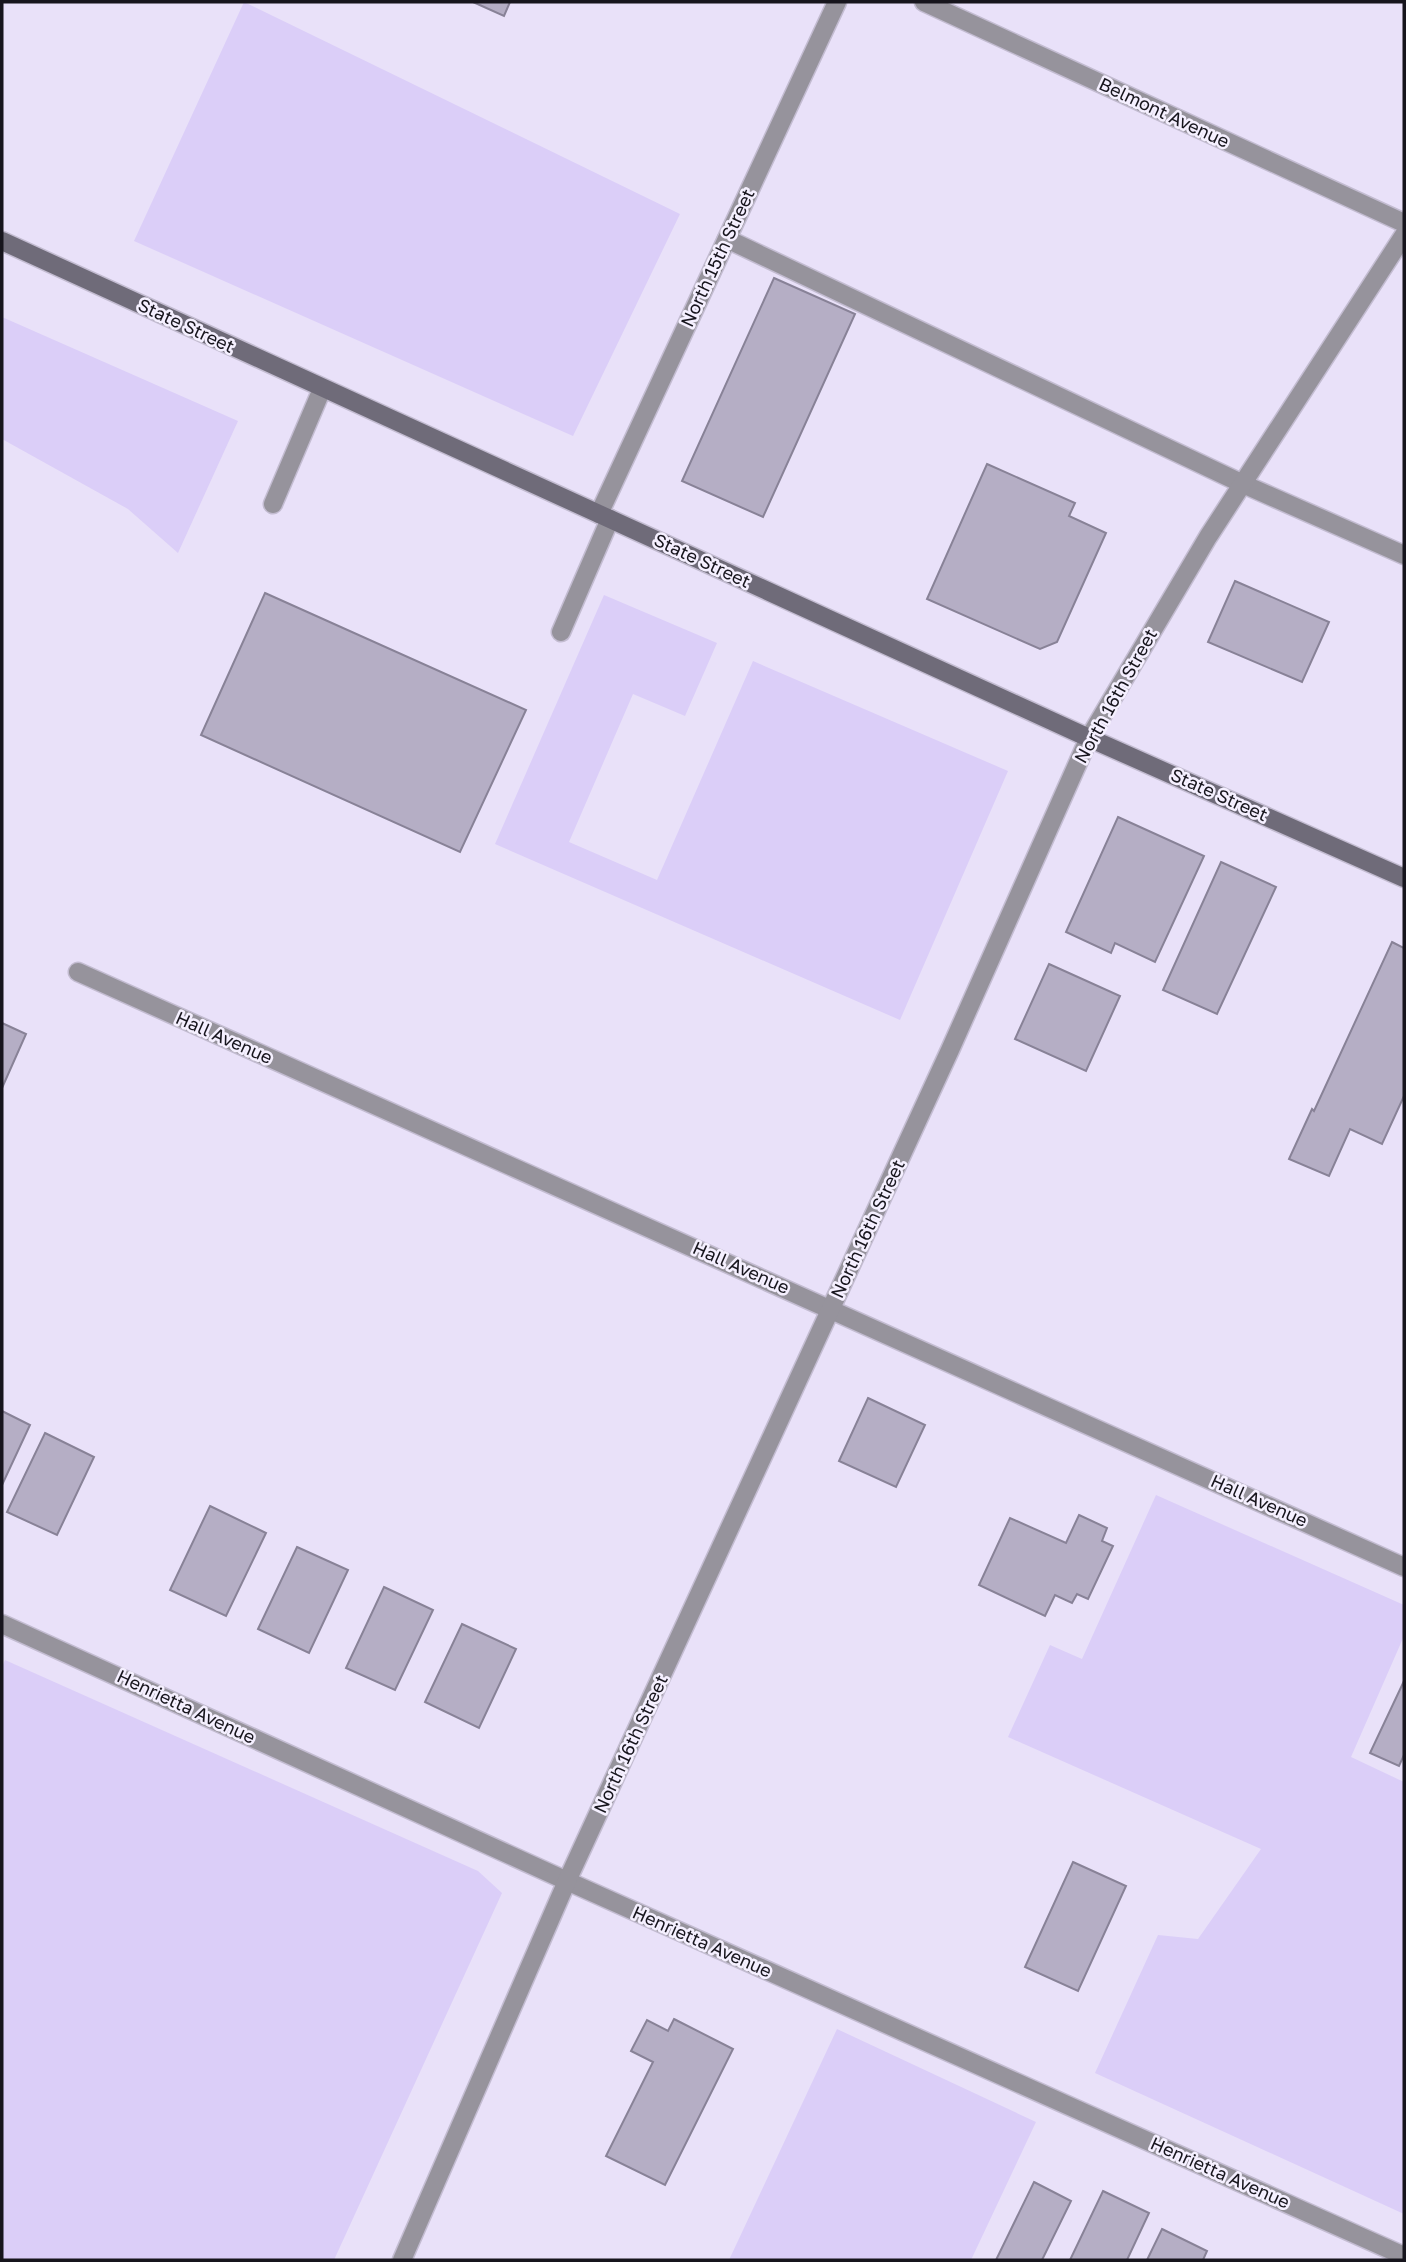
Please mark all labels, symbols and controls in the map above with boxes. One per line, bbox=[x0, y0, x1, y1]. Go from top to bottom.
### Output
street label: Belmont Avenue bbox=[1096, 72, 1233, 152]
street label: North 15th Street bbox=[675, 185, 759, 330]
street label: State Street bbox=[135, 293, 238, 357]
street label: State Street bbox=[651, 528, 754, 592]
street label: North 16th Street bbox=[1069, 624, 1161, 767]
street label: State Street bbox=[1168, 763, 1271, 825]
street label: Hall Avenue bbox=[173, 1006, 276, 1068]
street label: North 16th Street bbox=[825, 1156, 909, 1301]
street label: Hall Avenue bbox=[690, 1236, 793, 1298]
street label: Hall Avenue bbox=[1208, 1469, 1311, 1531]
street label: Henrietta Avenue bbox=[114, 1664, 259, 1748]
street label: North 16th Street bbox=[588, 1671, 672, 1816]
street label: Henrietta Avenue bbox=[629, 1901, 775, 1982]
street label: Henrietta Avenue bbox=[1147, 2132, 1293, 2213]

